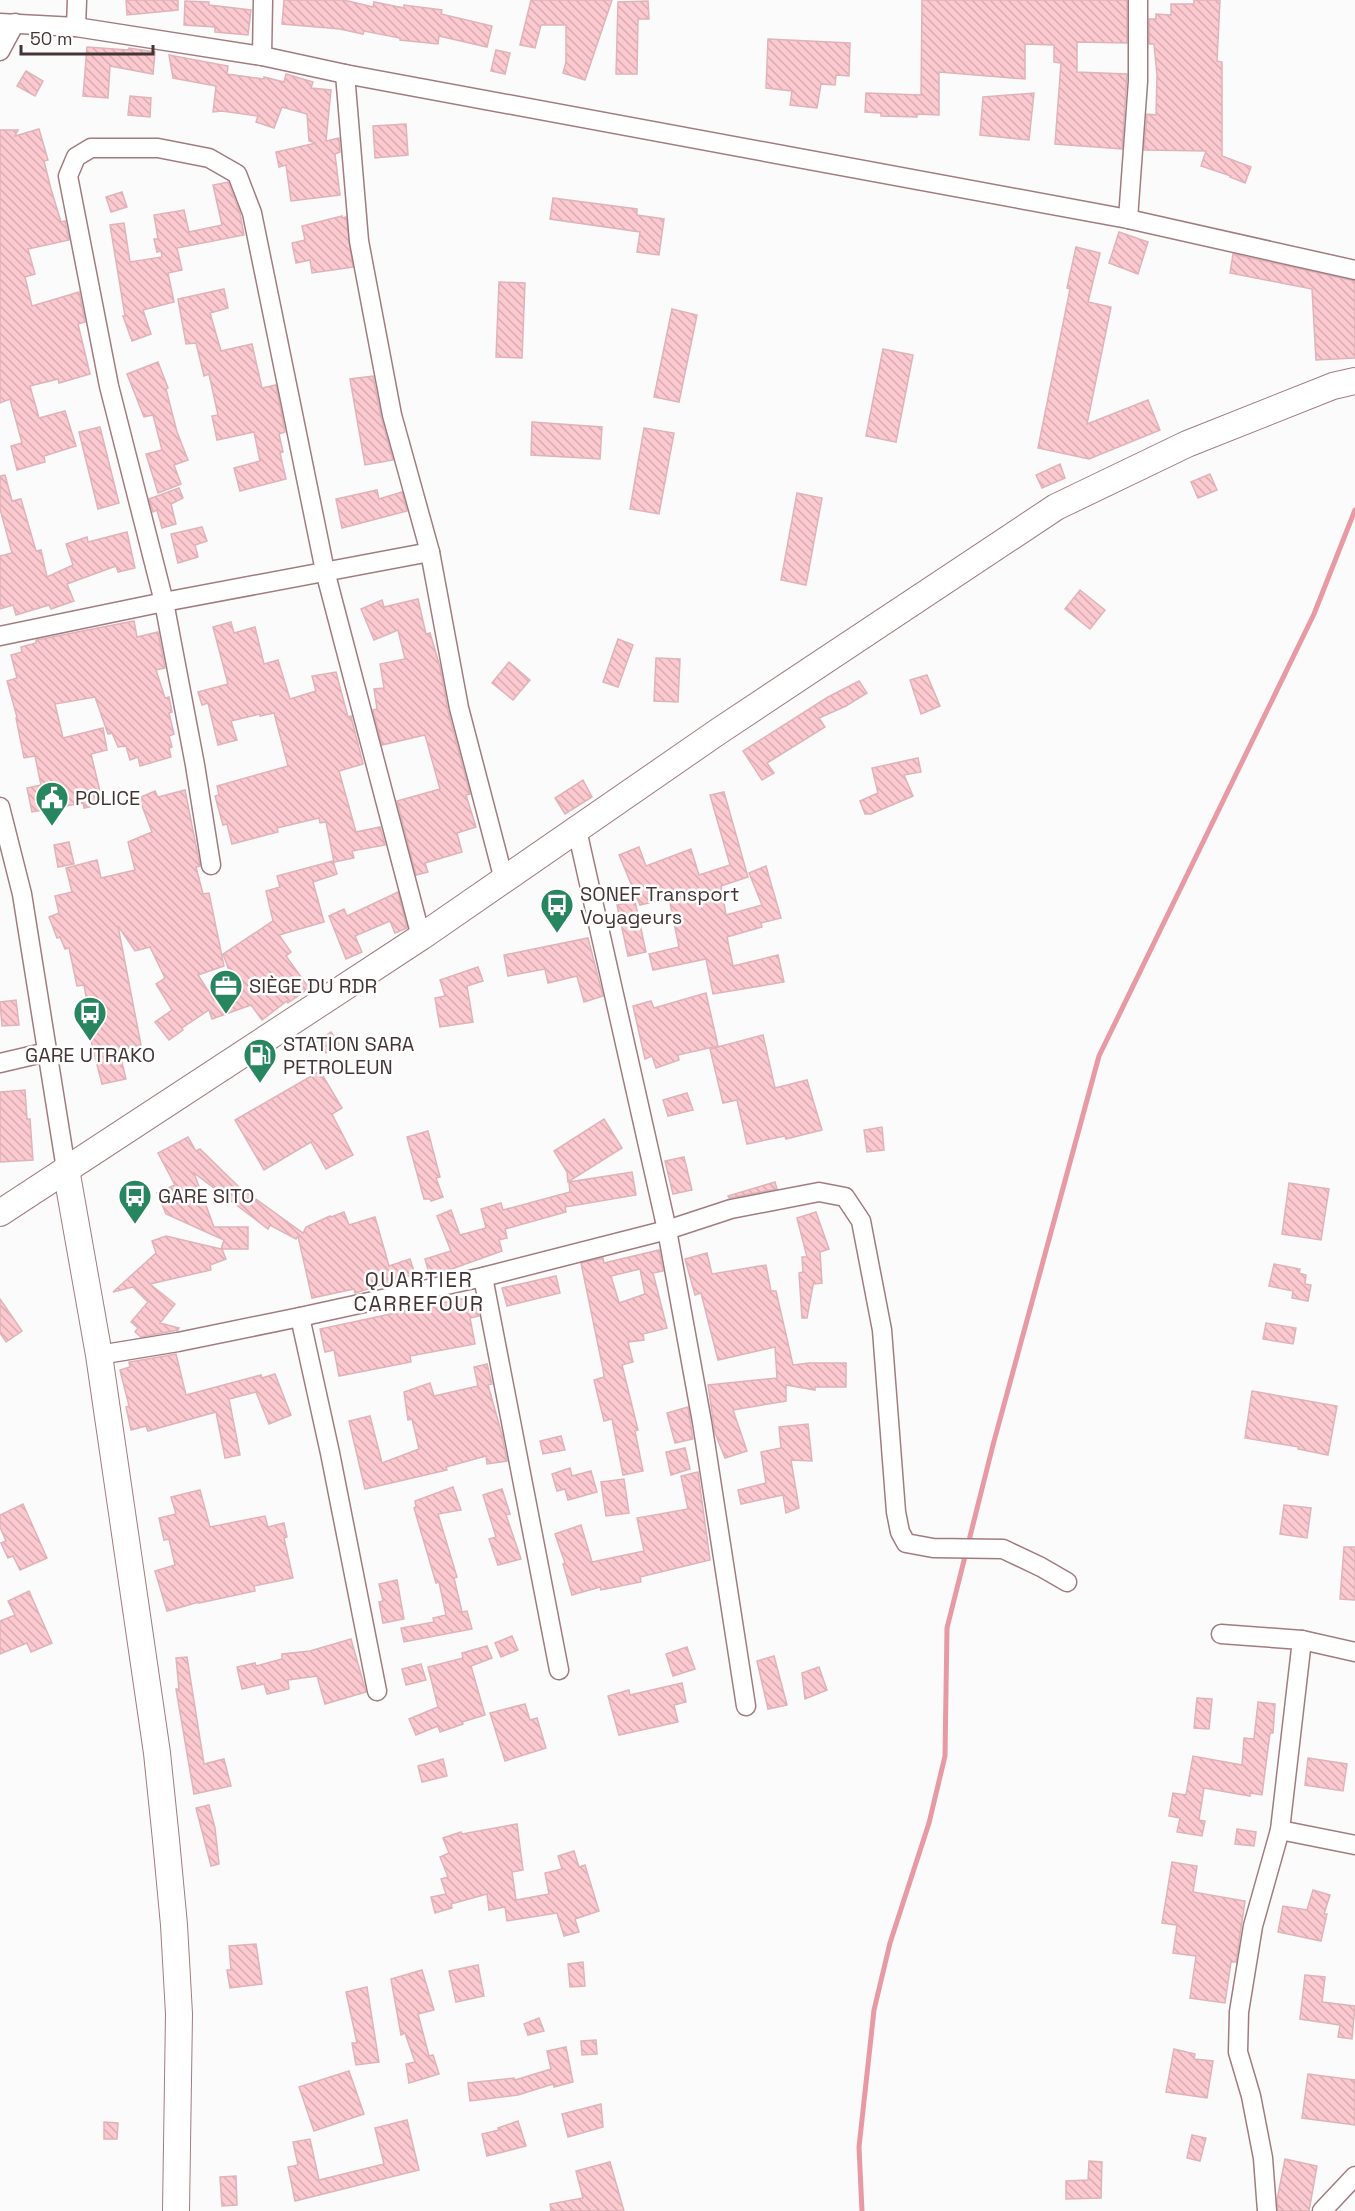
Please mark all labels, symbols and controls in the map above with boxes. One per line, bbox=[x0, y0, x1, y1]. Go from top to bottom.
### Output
scale bar bbox=[21, 18, 153, 56]
text: 50 m bbox=[30, 27, 72, 50]
public building icon: POLICE bbox=[34, 780, 70, 827]
place label: POLICE bbox=[75, 785, 140, 811]
place label: SONEF Transport Voyageurs bbox=[580, 881, 739, 930]
bus stop icon: SONEF Transport Voyageurs bbox=[539, 887, 575, 934]
office icon: SIÈGE DU RDR bbox=[208, 968, 244, 1015]
place label: SIÈGE DU RDR bbox=[249, 973, 377, 999]
bus stop icon: GARE UTRAKO bbox=[72, 995, 108, 1042]
place label: STATION SARA PETROLEUN bbox=[283, 1031, 415, 1080]
fuel station icon: STATION SARA PETROLEUN bbox=[242, 1037, 278, 1084]
place label: GARE UTRAKO bbox=[25, 1042, 155, 1068]
bus stop icon: GARE SITO bbox=[117, 1178, 153, 1225]
place label: GARE SITO bbox=[158, 1183, 254, 1209]
district label: QUARTIER CARREFOUR bbox=[354, 1266, 484, 1317]

